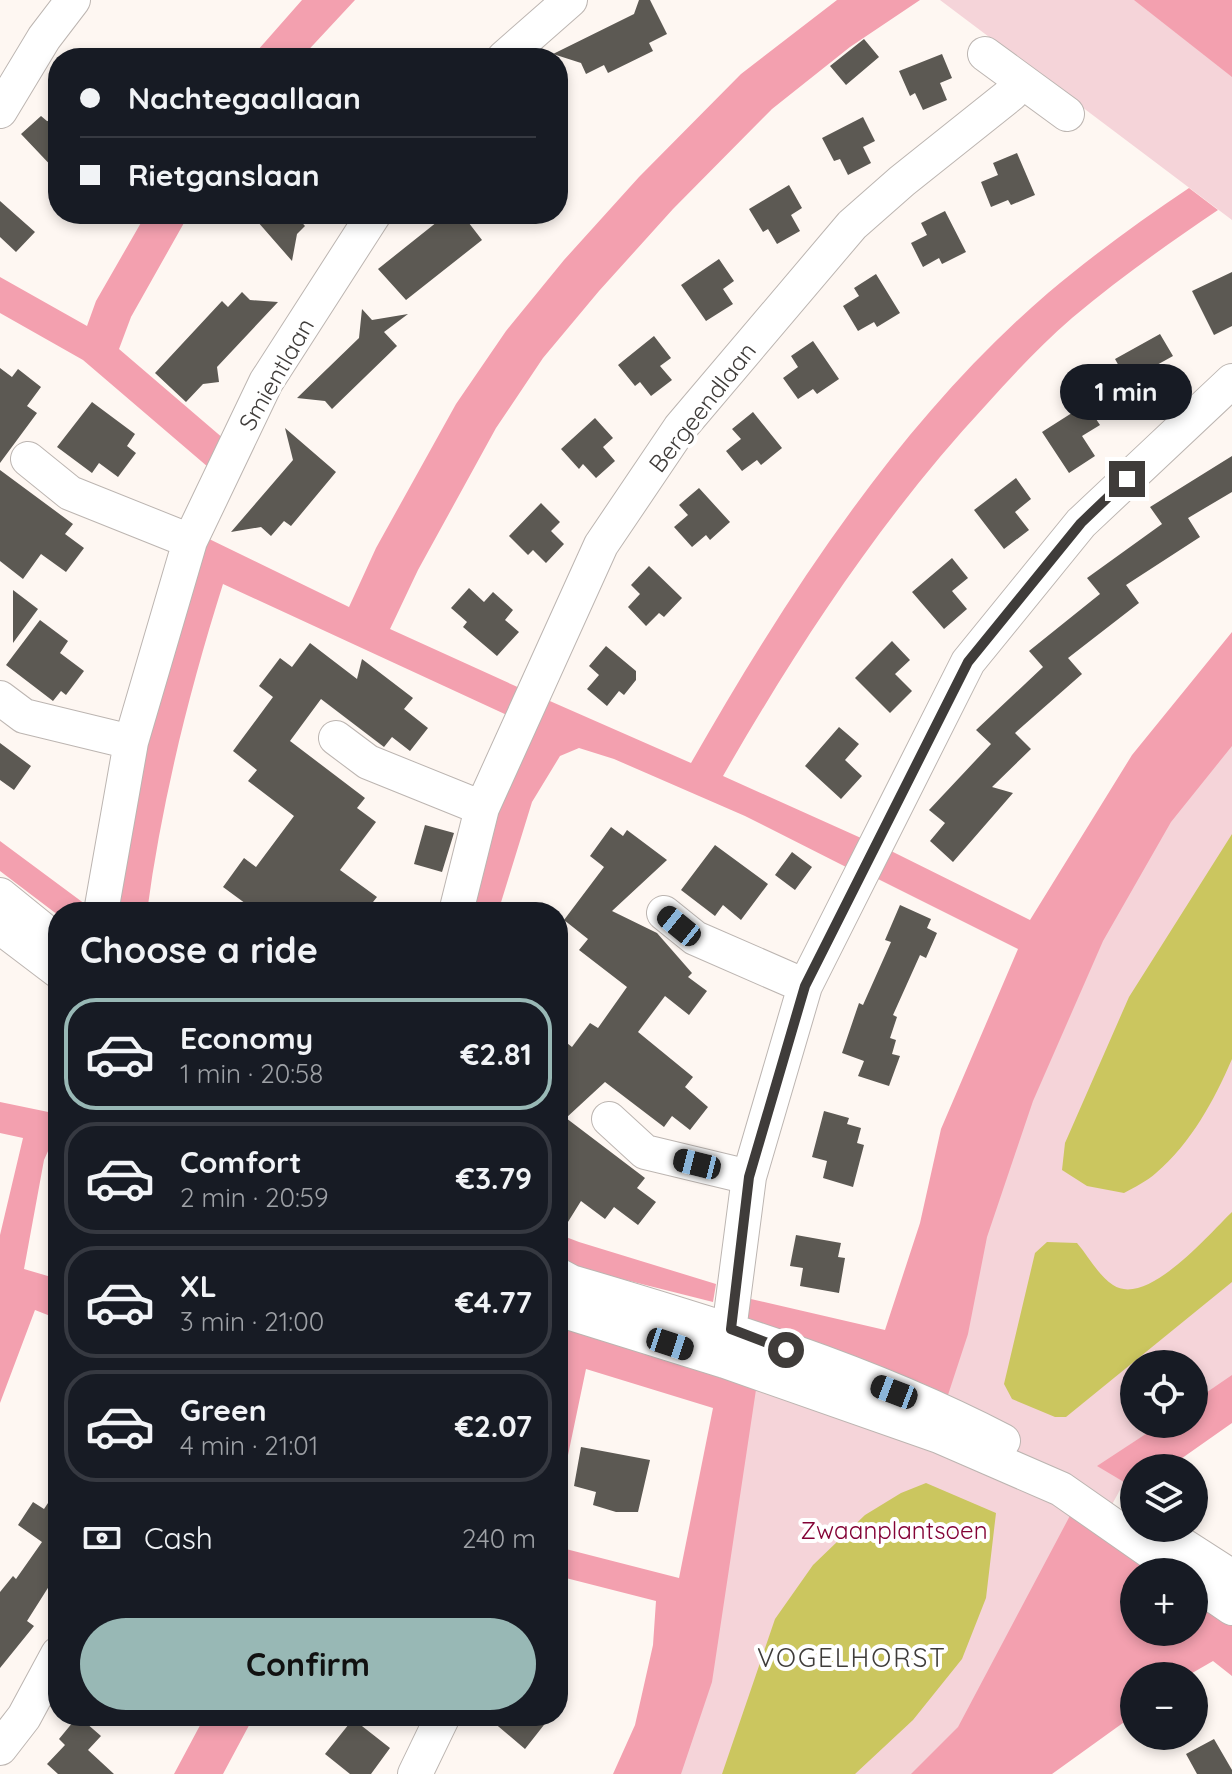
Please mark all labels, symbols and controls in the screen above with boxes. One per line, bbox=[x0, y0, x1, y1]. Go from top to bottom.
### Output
text: Nachtegaallaan bbox=[128, 79, 361, 117]
text: Rietganslaan bbox=[128, 156, 320, 194]
street label: Smientlaan bbox=[232, 312, 320, 436]
street label: Bergeendlaan bbox=[642, 336, 762, 478]
callout: 1 min bbox=[1061, 363, 1193, 419]
text: 1 min bbox=[1095, 375, 1158, 408]
route end bbox=[1109, 461, 1145, 497]
car bbox=[653, 902, 705, 950]
text: Choose a ride bbox=[80, 927, 318, 972]
icon: car bbox=[84, 1018, 156, 1090]
text: Economy bbox=[180, 1019, 313, 1057]
text: €2.81 bbox=[461, 1035, 532, 1073]
text: 1 min · 20:58 bbox=[180, 1057, 323, 1090]
icon: car bbox=[84, 1142, 156, 1214]
text: Comfort bbox=[180, 1143, 301, 1181]
car bbox=[671, 1147, 723, 1181]
text: €3.79 bbox=[456, 1159, 532, 1197]
text: 2 min · 20:59 bbox=[180, 1181, 329, 1214]
icon: car bbox=[84, 1266, 156, 1338]
text: XL bbox=[180, 1267, 217, 1305]
text: €4.77 bbox=[455, 1283, 532, 1321]
text: 3 min · 21:00 bbox=[180, 1305, 324, 1338]
car bbox=[643, 1325, 697, 1363]
route start bbox=[768, 1332, 804, 1368]
map controls bbox=[1120, 1350, 1208, 1750]
button: locate bbox=[1120, 1350, 1208, 1438]
car bbox=[867, 1372, 921, 1412]
icon: car bbox=[84, 1390, 156, 1462]
text: Green bbox=[180, 1391, 267, 1429]
text: €2.07 bbox=[455, 1407, 532, 1445]
text: 4 min · 21:01 bbox=[180, 1429, 318, 1462]
button: layers bbox=[1120, 1454, 1208, 1542]
park label: Zwaanplantsoen bbox=[800, 1515, 988, 1545]
icon: cash bbox=[80, 1516, 124, 1560]
text: Cash bbox=[144, 1519, 213, 1557]
text: 240 m bbox=[462, 1522, 536, 1555]
button: + bbox=[1120, 1558, 1208, 1646]
button: Confirm bbox=[80, 1618, 536, 1710]
district label: VOGELHORST bbox=[757, 1641, 947, 1674]
button: − bbox=[1120, 1662, 1208, 1750]

